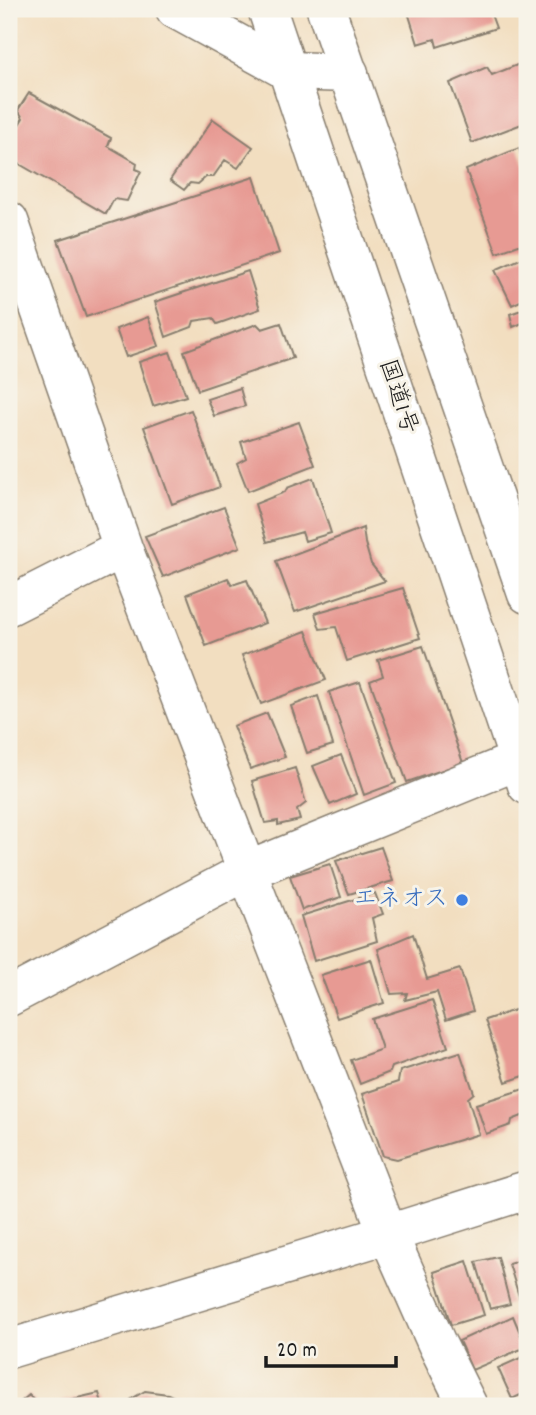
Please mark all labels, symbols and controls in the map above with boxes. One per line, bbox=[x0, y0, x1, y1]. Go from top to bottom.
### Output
street label: 国道1号 bbox=[369, 355, 425, 439]
place label: エネオス bbox=[353, 883, 448, 917]
marker: エネオス bbox=[454, 892, 470, 908]
scale bar bbox=[266, 1324, 396, 1368]
text: 20 m bbox=[277, 1337, 317, 1367]

